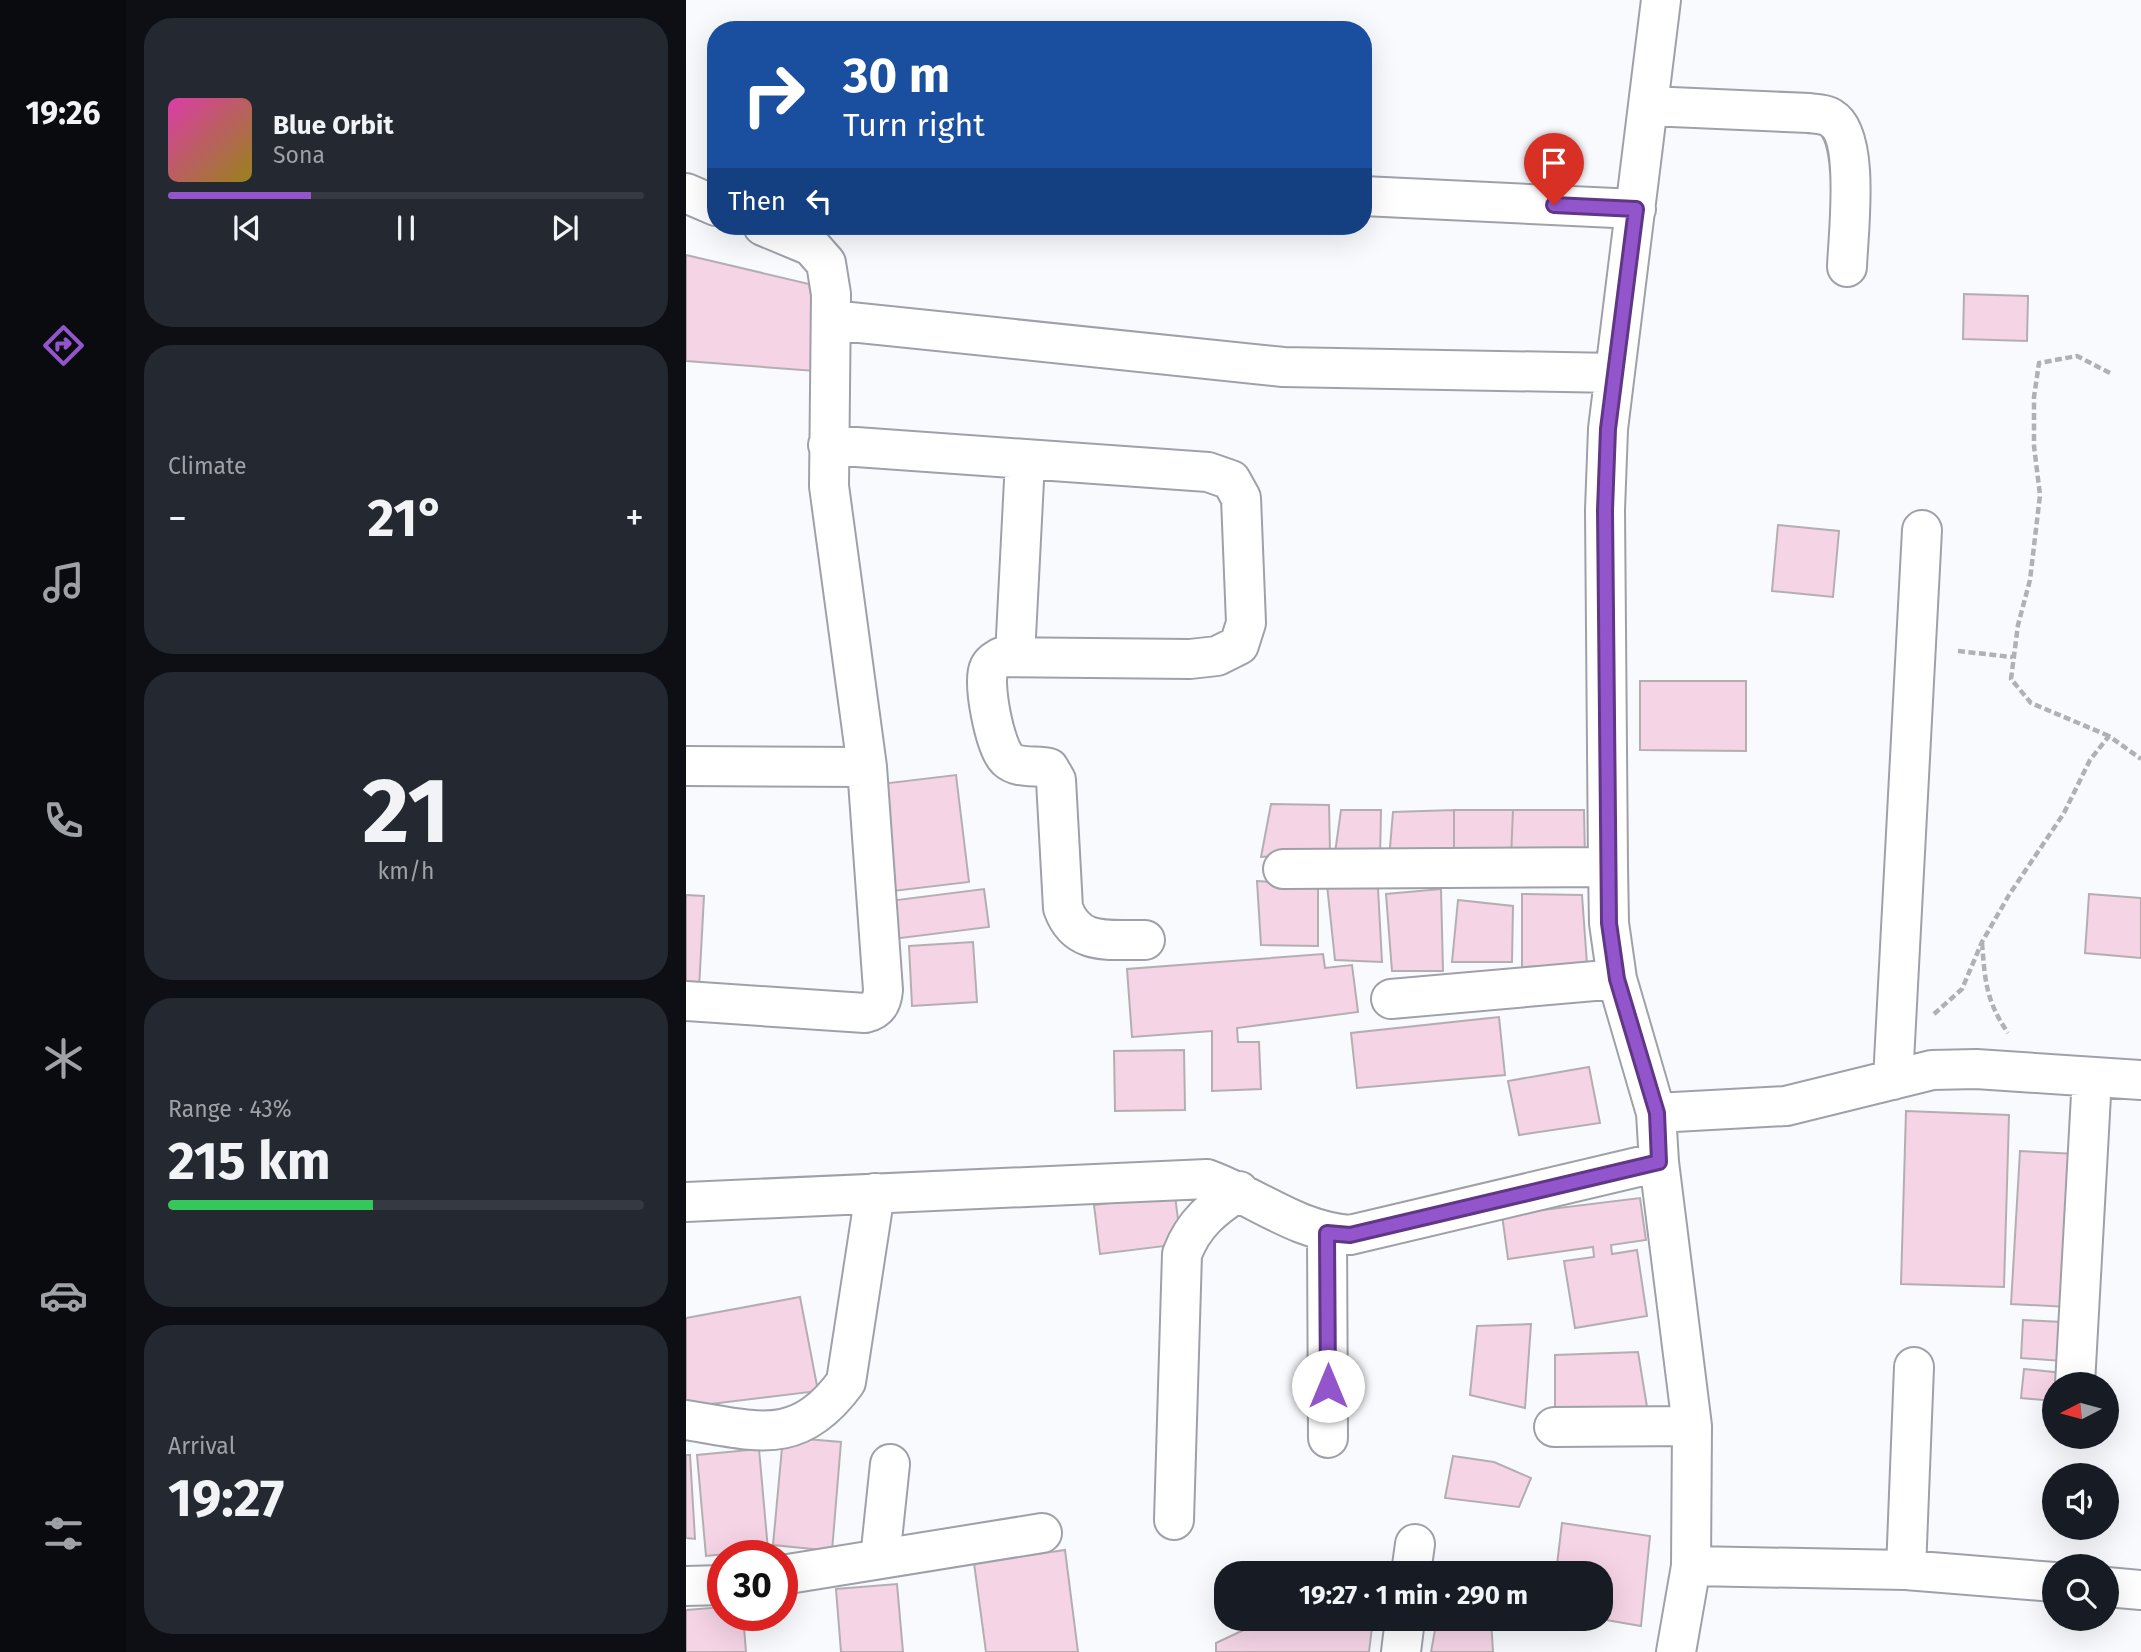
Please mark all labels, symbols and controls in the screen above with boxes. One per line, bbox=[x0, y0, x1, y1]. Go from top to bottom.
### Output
text: 30 m bbox=[843, 46, 950, 105]
icon: right bbox=[728, 49, 819, 140]
text: 19:26 bbox=[25, 94, 101, 132]
text: Turn right bbox=[843, 106, 985, 144]
text: Blue Orbit bbox=[273, 110, 393, 141]
pin bbox=[1524, 133, 1584, 205]
text: Sona bbox=[273, 141, 325, 169]
icon: arrive bbox=[1535, 144, 1573, 182]
icon: left bbox=[800, 182, 838, 220]
text: Then bbox=[728, 186, 786, 217]
icon: previous bbox=[228, 209, 266, 247]
icon: pause bbox=[387, 209, 425, 247]
icon: next bbox=[546, 209, 584, 247]
icon: directions bbox=[39, 321, 88, 370]
text: Climate bbox=[168, 452, 247, 480]
text: 21° bbox=[368, 487, 445, 550]
text: − bbox=[168, 495, 187, 541]
text: + bbox=[625, 495, 644, 541]
icon: music bbox=[39, 558, 88, 607]
text: 21 bbox=[362, 757, 450, 866]
icon: phone bbox=[39, 796, 88, 845]
text: km/h bbox=[378, 857, 434, 885]
icon: climate bbox=[39, 1034, 88, 1083]
text: Range · 43% bbox=[168, 1095, 292, 1123]
text: 215 km bbox=[168, 1130, 331, 1193]
icon: car bbox=[39, 1271, 88, 1320]
position arrow bbox=[1291, 1349, 1365, 1423]
north arrow bbox=[2042, 1372, 2119, 1449]
map controls bbox=[2042, 1372, 2119, 1631]
text: Arrival bbox=[168, 1432, 235, 1460]
button: sound bbox=[2042, 1463, 2119, 1540]
text: 19:27 bbox=[168, 1467, 284, 1530]
icon: filters bbox=[39, 1509, 88, 1558]
speed limit sign: 30 bbox=[707, 1540, 798, 1631]
button: search bbox=[2042, 1554, 2119, 1631]
text: 19:27 · 1 min · 290 m bbox=[1299, 1580, 1528, 1611]

